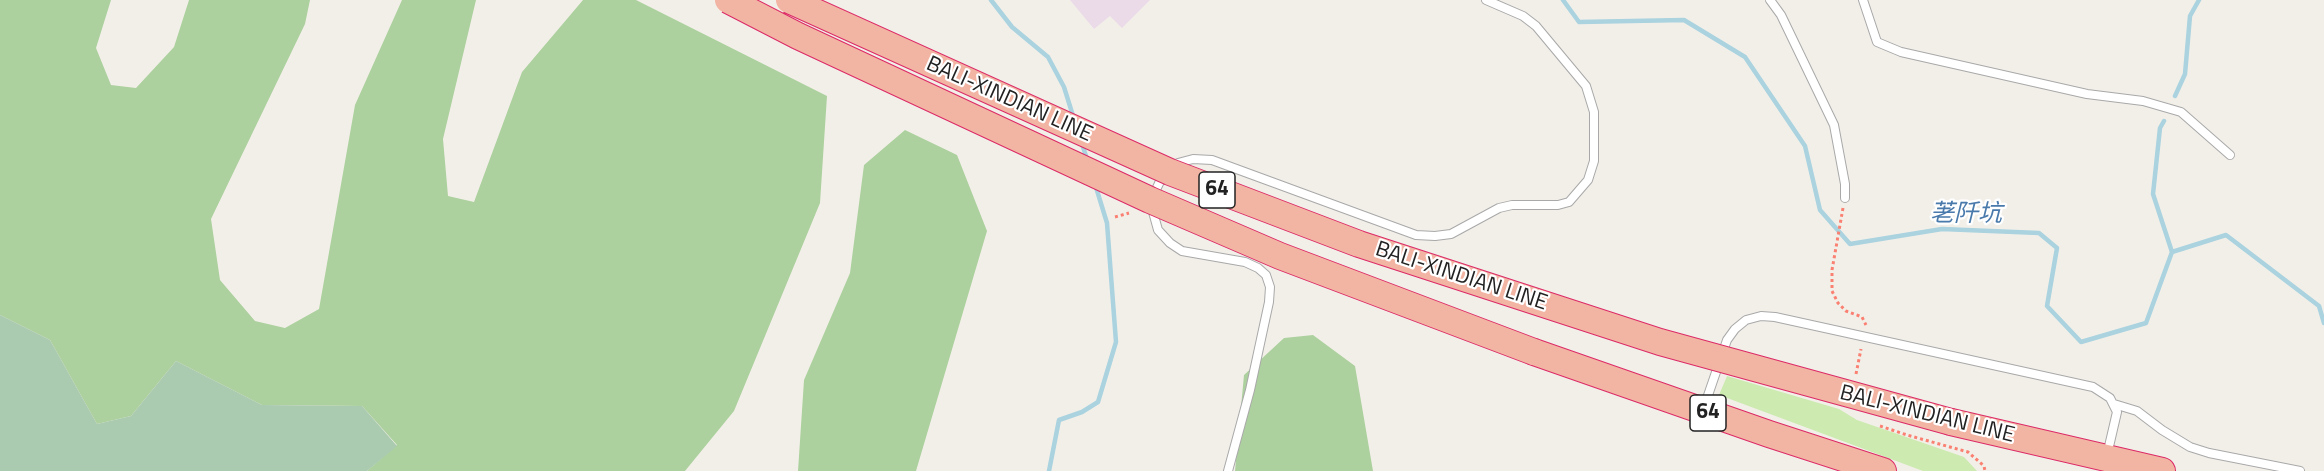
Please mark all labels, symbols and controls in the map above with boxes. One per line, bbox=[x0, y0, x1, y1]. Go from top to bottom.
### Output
street label: BALI-XINDIAN LINE bbox=[922, 52, 1096, 148]
road number: 64 bbox=[1199, 172, 1235, 208]
water label: 荖阡坑 bbox=[1930, 201, 2002, 229]
street label: BALI-XINDIAN LINE bbox=[1372, 237, 1550, 317]
street label: BALI-XINDIAN LINE bbox=[1837, 381, 2017, 449]
road number: 64 bbox=[1690, 395, 1726, 431]

